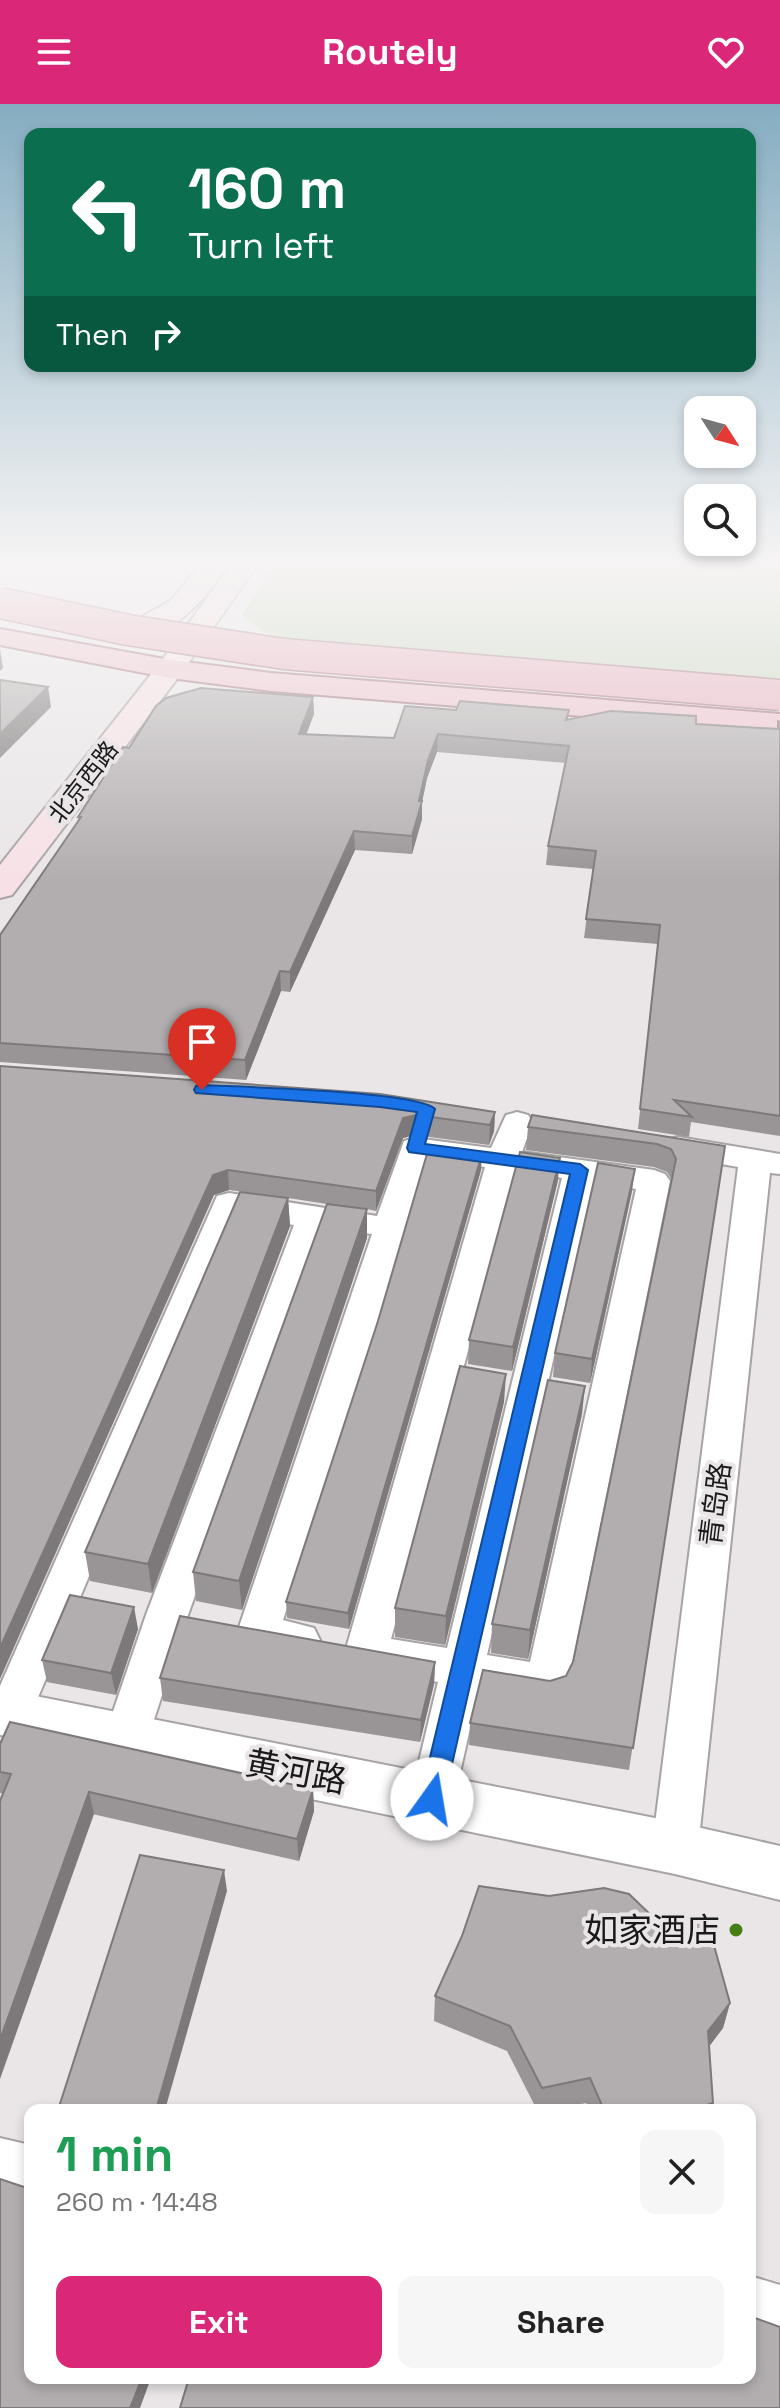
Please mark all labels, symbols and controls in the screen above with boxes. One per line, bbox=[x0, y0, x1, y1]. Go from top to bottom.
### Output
text: Routely bbox=[322, 29, 458, 75]
icon: menu bbox=[32, 30, 76, 74]
icon: heart bbox=[704, 30, 748, 74]
text: 160 m bbox=[188, 153, 346, 224]
icon: left bbox=[56, 160, 160, 264]
text: Turn left bbox=[188, 223, 335, 269]
icon: right bbox=[144, 312, 188, 356]
text: Then bbox=[56, 315, 128, 354]
north arrow bbox=[684, 396, 756, 468]
map controls bbox=[684, 396, 756, 556]
button: search bbox=[684, 484, 756, 556]
street label: 北京西路 bbox=[41, 735, 125, 829]
pin bbox=[168, 1008, 236, 1090]
icon: arrive bbox=[180, 1020, 224, 1064]
street label: 青岛路 bbox=[692, 1460, 738, 1548]
street label: 黄河路 bbox=[242, 1741, 350, 1803]
position arrow bbox=[390, 1757, 474, 1841]
place label: 如家酒店 bbox=[584, 1909, 720, 1952]
marker: 如家酒店 bbox=[727, 1921, 745, 1939]
text: 1 min bbox=[56, 2124, 173, 2185]
button: close bbox=[640, 2130, 724, 2214]
text: 260 m · 14:48 bbox=[56, 2185, 218, 2219]
button: Exit bbox=[56, 2276, 382, 2368]
button: Share bbox=[398, 2276, 724, 2368]

